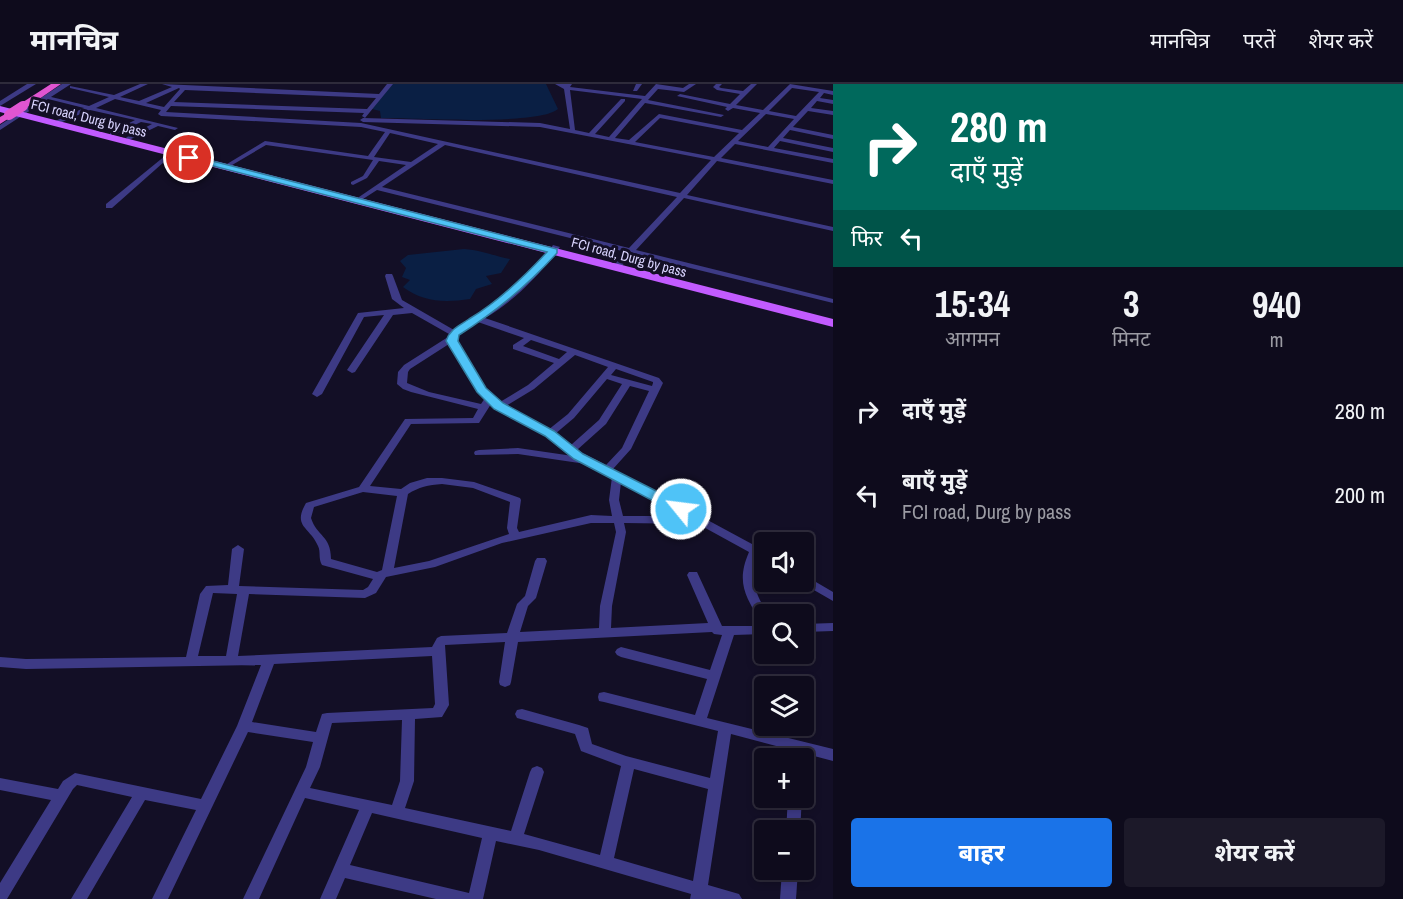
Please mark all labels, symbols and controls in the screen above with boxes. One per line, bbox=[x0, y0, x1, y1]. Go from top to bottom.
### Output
text: मानचित्र bbox=[30, 21, 118, 59]
text: मानचित्र bbox=[1150, 26, 1210, 55]
text: परतें bbox=[1243, 26, 1275, 55]
text: शेयर करें bbox=[1308, 26, 1373, 55]
street label: FCI road, Durg by pass bbox=[29, 95, 149, 141]
text: 280 m bbox=[950, 99, 1048, 155]
icon: right bbox=[851, 108, 929, 186]
pin bbox=[163, 132, 214, 183]
icon: arrive bbox=[172, 141, 205, 174]
text: दाएँ मुड़ें bbox=[950, 153, 1023, 189]
icon: left bbox=[895, 222, 928, 255]
text: फिर bbox=[851, 223, 883, 253]
street label: FCI road, Durg by pass bbox=[569, 233, 689, 281]
text: 15:34 bbox=[935, 280, 1010, 328]
text: 3 bbox=[1123, 280, 1139, 328]
text: 940 bbox=[1252, 281, 1301, 329]
text: आगमन bbox=[945, 325, 1000, 352]
text: मिनट bbox=[1112, 325, 1150, 352]
text: m bbox=[1270, 326, 1283, 353]
icon: right bbox=[851, 395, 884, 428]
text: दाएँ मुड़ें bbox=[902, 395, 966, 425]
text: 280 m bbox=[1335, 396, 1385, 426]
text: बाएँ मुड़ें bbox=[902, 466, 967, 496]
position arrow bbox=[649, 477, 713, 541]
icon: left bbox=[851, 479, 884, 512]
text: 200 m bbox=[1335, 480, 1385, 510]
text: FCI road, Durg by pass bbox=[902, 498, 1072, 525]
map controls bbox=[754, 532, 814, 880]
button: sound bbox=[754, 532, 814, 592]
button: search bbox=[754, 604, 814, 664]
button: layers bbox=[754, 676, 814, 736]
button: + bbox=[754, 748, 814, 808]
button: बाहर bbox=[851, 818, 1112, 887]
button: शेयर करें bbox=[1124, 818, 1385, 887]
button: − bbox=[754, 820, 814, 880]

